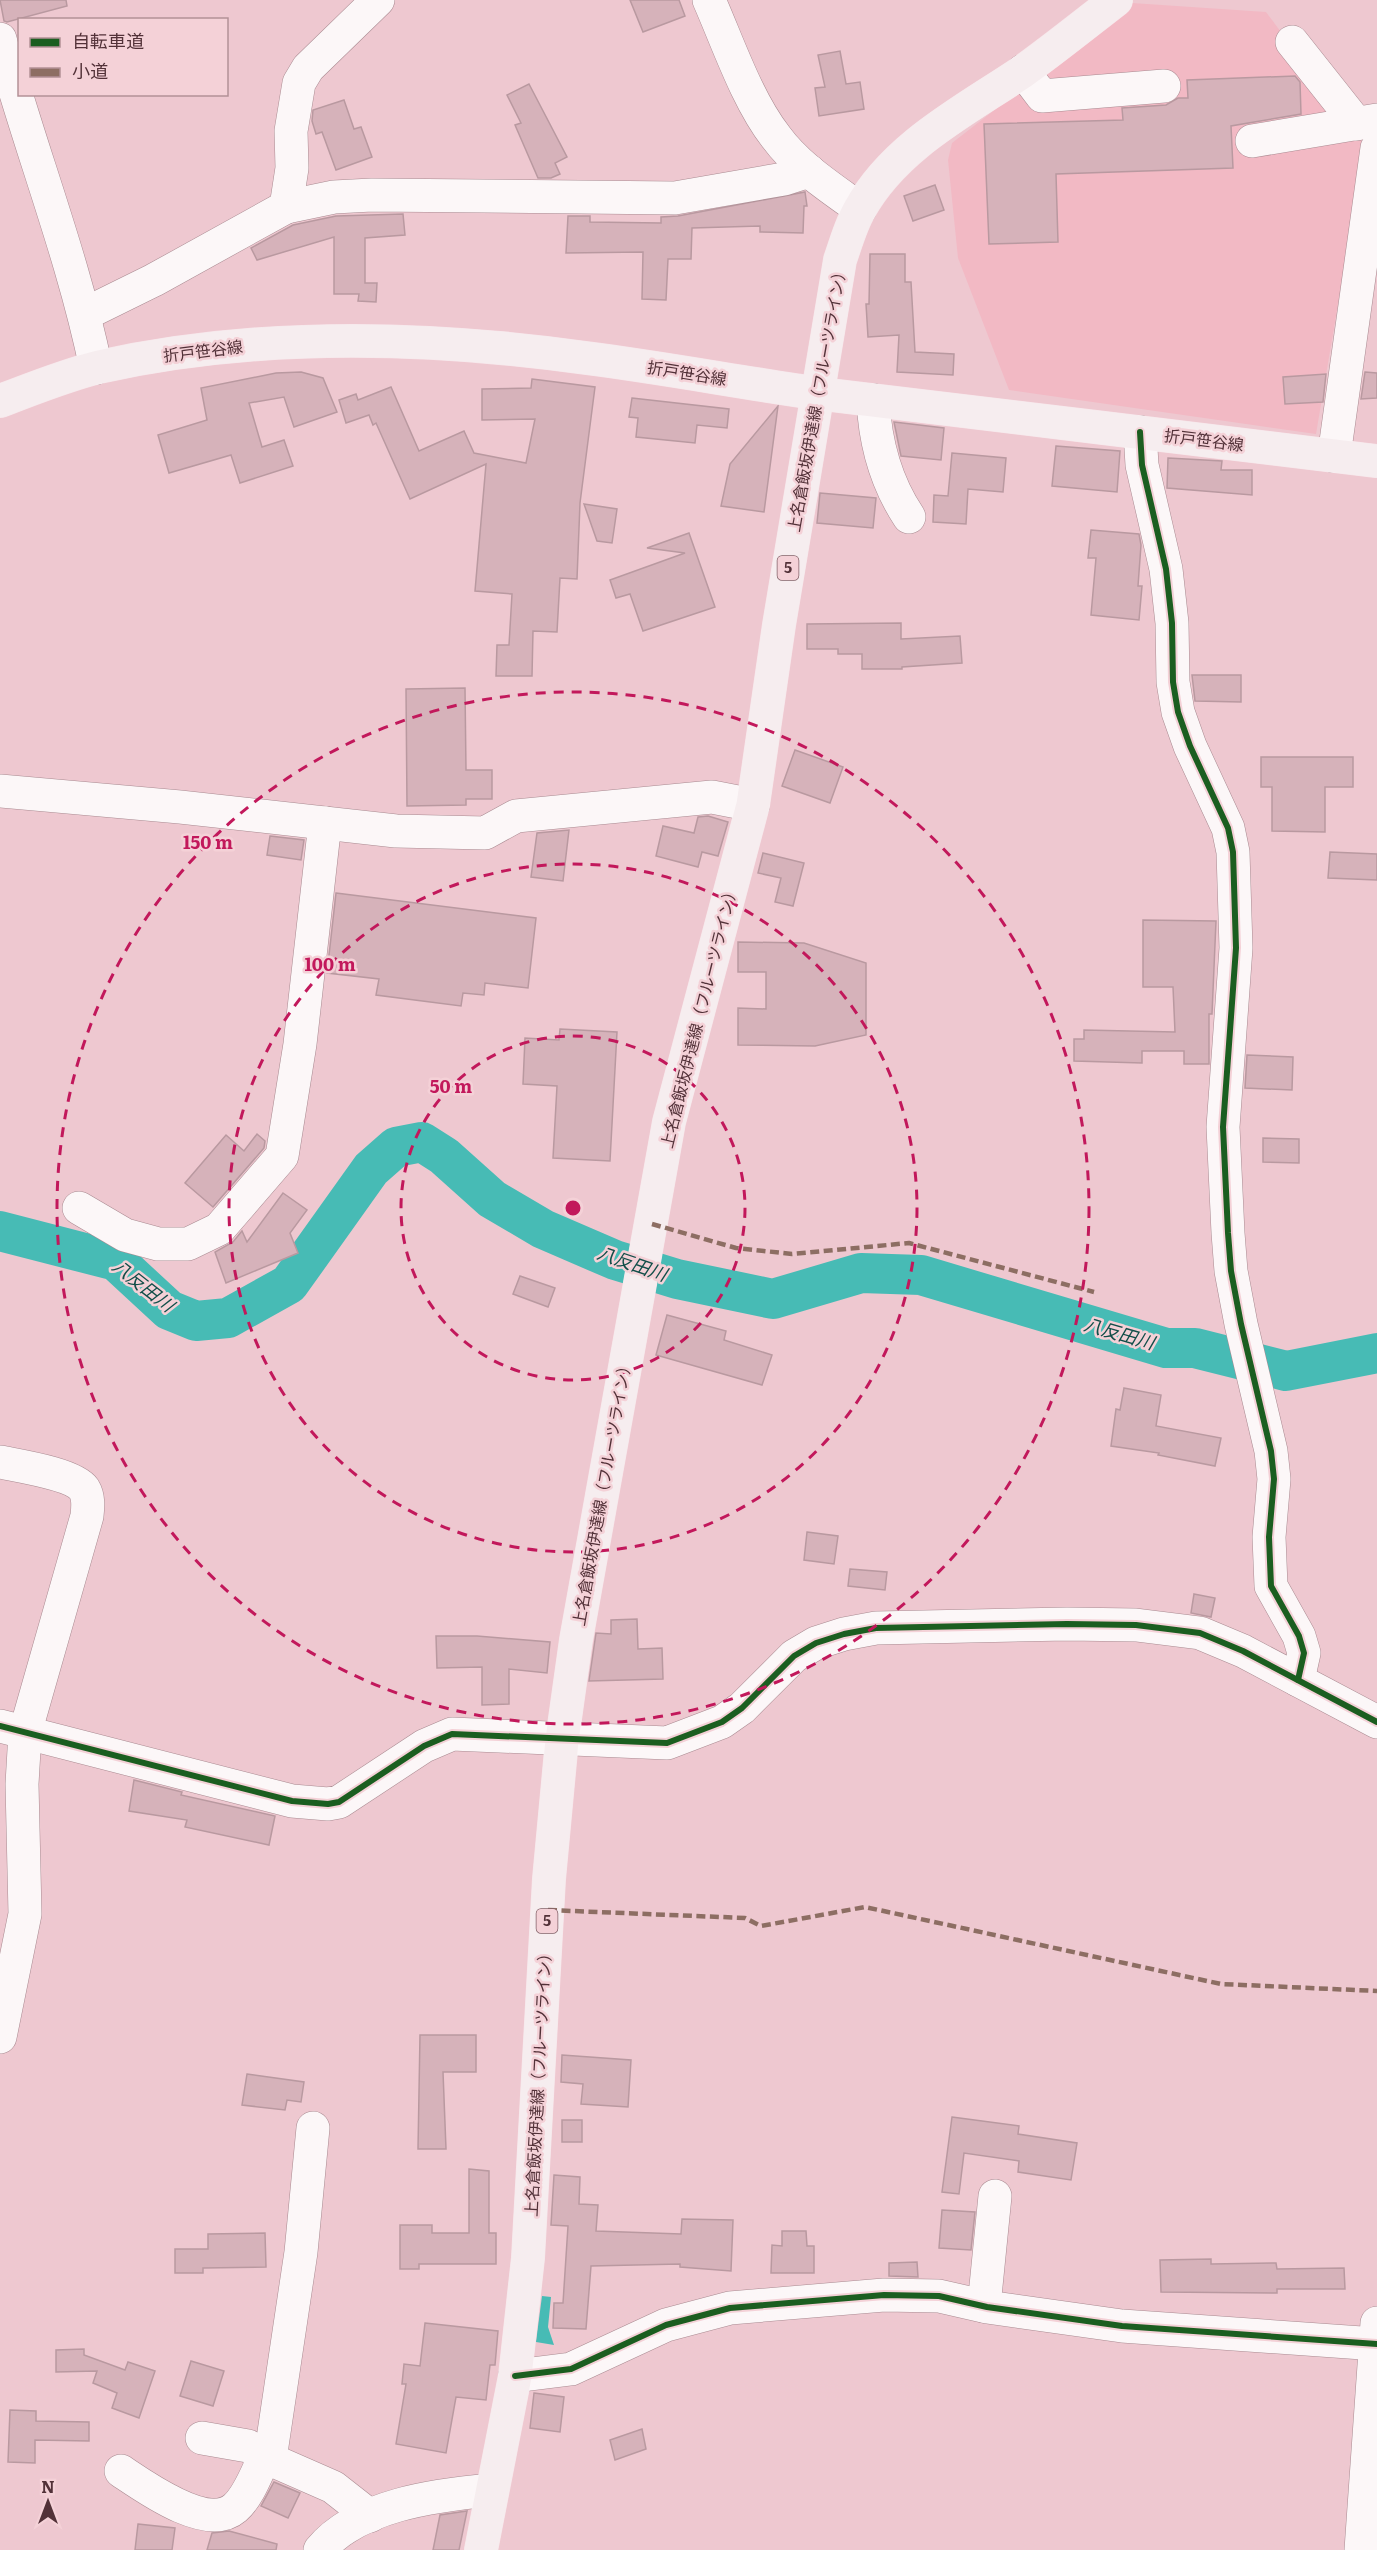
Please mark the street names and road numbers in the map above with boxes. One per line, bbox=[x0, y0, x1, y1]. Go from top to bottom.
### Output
street label: 上名倉飯坂伊達線（フルーツライン） bbox=[781, 262, 851, 534]
street label: 折戸笹谷線 bbox=[162, 333, 244, 367]
street label: 折戸笹谷線 bbox=[646, 354, 729, 390]
street label: 折戸笹谷線 bbox=[1163, 422, 1245, 456]
road number: 5 bbox=[778, 556, 798, 580]
street label: 上名倉飯坂伊達線（フルーツライン） bbox=[654, 881, 743, 1150]
street label: 上名倉飯坂伊達線（フルーツライン） bbox=[566, 1356, 636, 1628]
road number: 5 bbox=[536, 1909, 558, 1933]
street label: 上名倉飯坂伊達線（フルーツライン） bbox=[518, 1945, 556, 2217]

